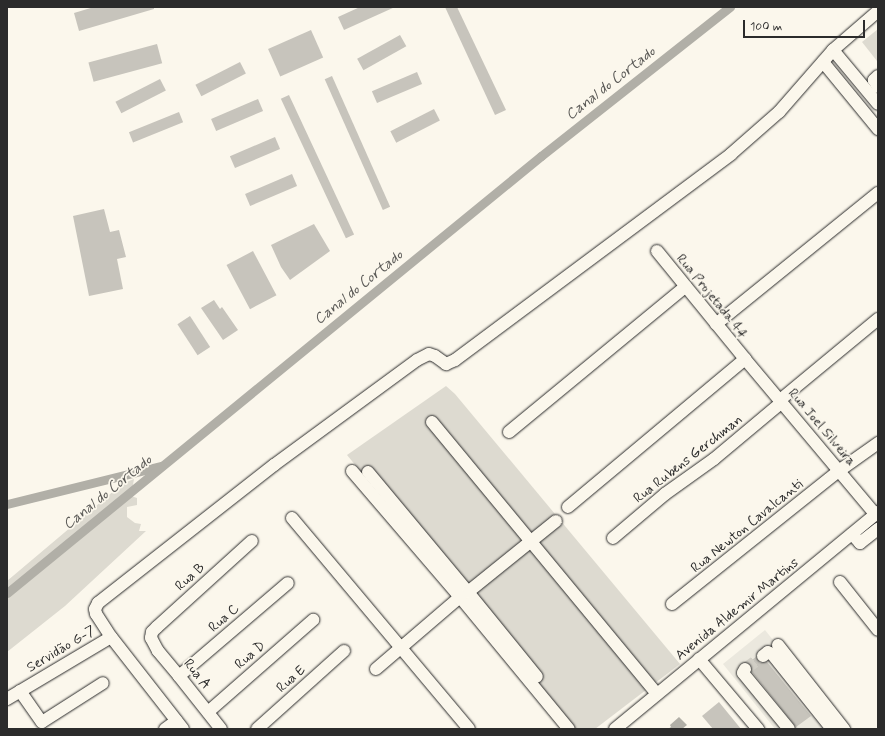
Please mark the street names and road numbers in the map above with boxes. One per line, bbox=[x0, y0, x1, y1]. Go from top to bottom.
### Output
street label: Rua Projetada 44 bbox=[673, 250, 751, 342]
street label: Rua Joel Silveira bbox=[785, 385, 859, 469]
street label: Rua Rubens Gerchman bbox=[631, 412, 745, 506]
street label: Rua Newton Cavalcanti bbox=[689, 476, 805, 576]
street label: Avenida Aldemir Martins bbox=[672, 554, 802, 664]
street label: Rua B bbox=[172, 559, 208, 595]
street label: Rua C bbox=[205, 600, 243, 636]
street label: Servidão G-7 bbox=[24, 622, 98, 676]
street label: Rua D bbox=[231, 637, 269, 673]
street label: Rua A bbox=[180, 655, 214, 693]
street label: Rua E bbox=[273, 662, 309, 696]

